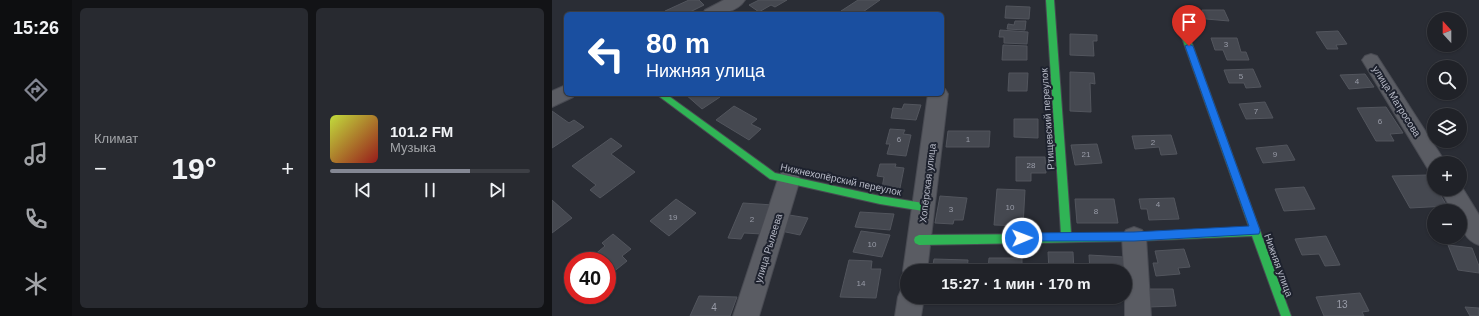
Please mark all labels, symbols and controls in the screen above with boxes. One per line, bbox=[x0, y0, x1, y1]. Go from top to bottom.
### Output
pin bbox=[1172, 5, 1206, 46]
icon: arrive bbox=[1178, 11, 1200, 33]
north arrow bbox=[1427, 12, 1467, 52]
map controls bbox=[1427, 12, 1467, 244]
text: 15:26 bbox=[13, 18, 59, 38]
icon: left bbox=[580, 28, 632, 80]
text: 80 m bbox=[646, 28, 710, 59]
house number: 3 bbox=[1224, 40, 1229, 49]
button: search bbox=[1427, 60, 1467, 100]
text: Нижняя улица bbox=[646, 61, 765, 81]
street label: улица Матросова bbox=[1370, 64, 1423, 139]
street label: Ртищевский переулок bbox=[1038, 67, 1057, 170]
house number: 5 bbox=[1239, 72, 1244, 81]
icon: directions bbox=[22, 76, 50, 104]
house number: 4 bbox=[1355, 77, 1360, 86]
house number: 7 bbox=[1254, 107, 1259, 116]
button: layers bbox=[1427, 108, 1467, 148]
house number: 6 bbox=[1378, 117, 1383, 126]
text: 101.2 FM bbox=[390, 123, 453, 140]
text: Климат bbox=[94, 131, 138, 146]
house number: 6 bbox=[897, 135, 902, 144]
house number: 1 bbox=[966, 135, 971, 144]
house number: 2 bbox=[1151, 138, 1156, 147]
icon: music bbox=[22, 140, 50, 168]
text: Музыка bbox=[390, 140, 436, 155]
street label: Хопёрская улица bbox=[917, 143, 938, 223]
house number: 21 bbox=[1082, 150, 1091, 159]
house number: 9 bbox=[1273, 150, 1278, 159]
text: 19° bbox=[171, 152, 217, 185]
text: − bbox=[94, 156, 107, 181]
text: + bbox=[281, 156, 294, 181]
button: + bbox=[1427, 156, 1467, 196]
street label: Нижнехопёрский переулок bbox=[779, 161, 903, 198]
house number: 28 bbox=[1027, 161, 1036, 170]
icon: previous bbox=[352, 179, 374, 201]
icon: pause bbox=[419, 179, 441, 201]
icon: next bbox=[486, 179, 508, 201]
house number: 4 bbox=[1156, 200, 1161, 209]
house number: 10 bbox=[1006, 203, 1015, 212]
button: − bbox=[1427, 204, 1467, 244]
icon: phone bbox=[22, 205, 50, 233]
house number: 3 bbox=[949, 205, 954, 214]
house number: 8 bbox=[1094, 207, 1099, 216]
street label: улица Рылеева bbox=[753, 212, 784, 284]
house number: 19 bbox=[669, 213, 678, 222]
house number: 2 bbox=[750, 215, 755, 224]
position arrow bbox=[1001, 217, 1043, 259]
street label: Нижняя улица bbox=[1262, 232, 1295, 299]
house number: 10 bbox=[868, 240, 877, 249]
speed limit sign: 40 bbox=[564, 252, 616, 304]
icon: climate bbox=[22, 270, 50, 298]
text: 15:27 · 1 мин · 170 m bbox=[941, 275, 1091, 292]
house number: 14 bbox=[857, 279, 866, 288]
house number: 13 bbox=[1336, 299, 1348, 310]
house number: 4 bbox=[711, 302, 717, 313]

